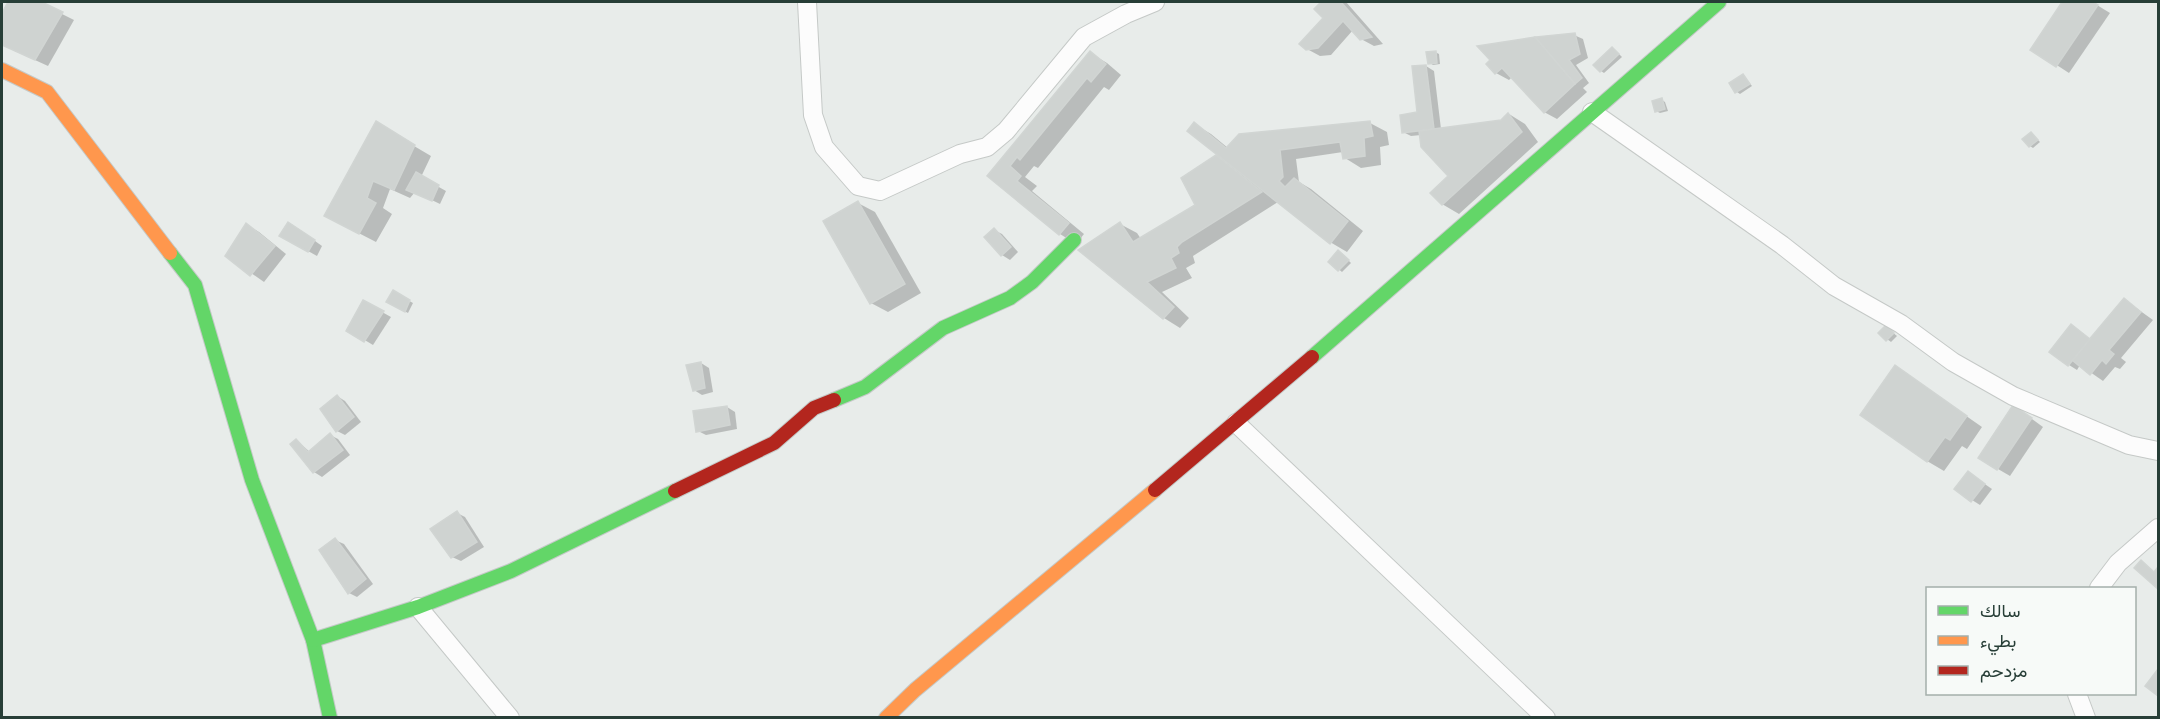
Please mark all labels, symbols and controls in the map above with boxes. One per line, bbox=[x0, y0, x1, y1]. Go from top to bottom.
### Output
legend bbox=[1926, 587, 2136, 695]
text: سالك bbox=[1980, 599, 2020, 621]
text: بطيء bbox=[1980, 629, 2016, 656]
text: مزدحم bbox=[1980, 659, 2027, 683]

